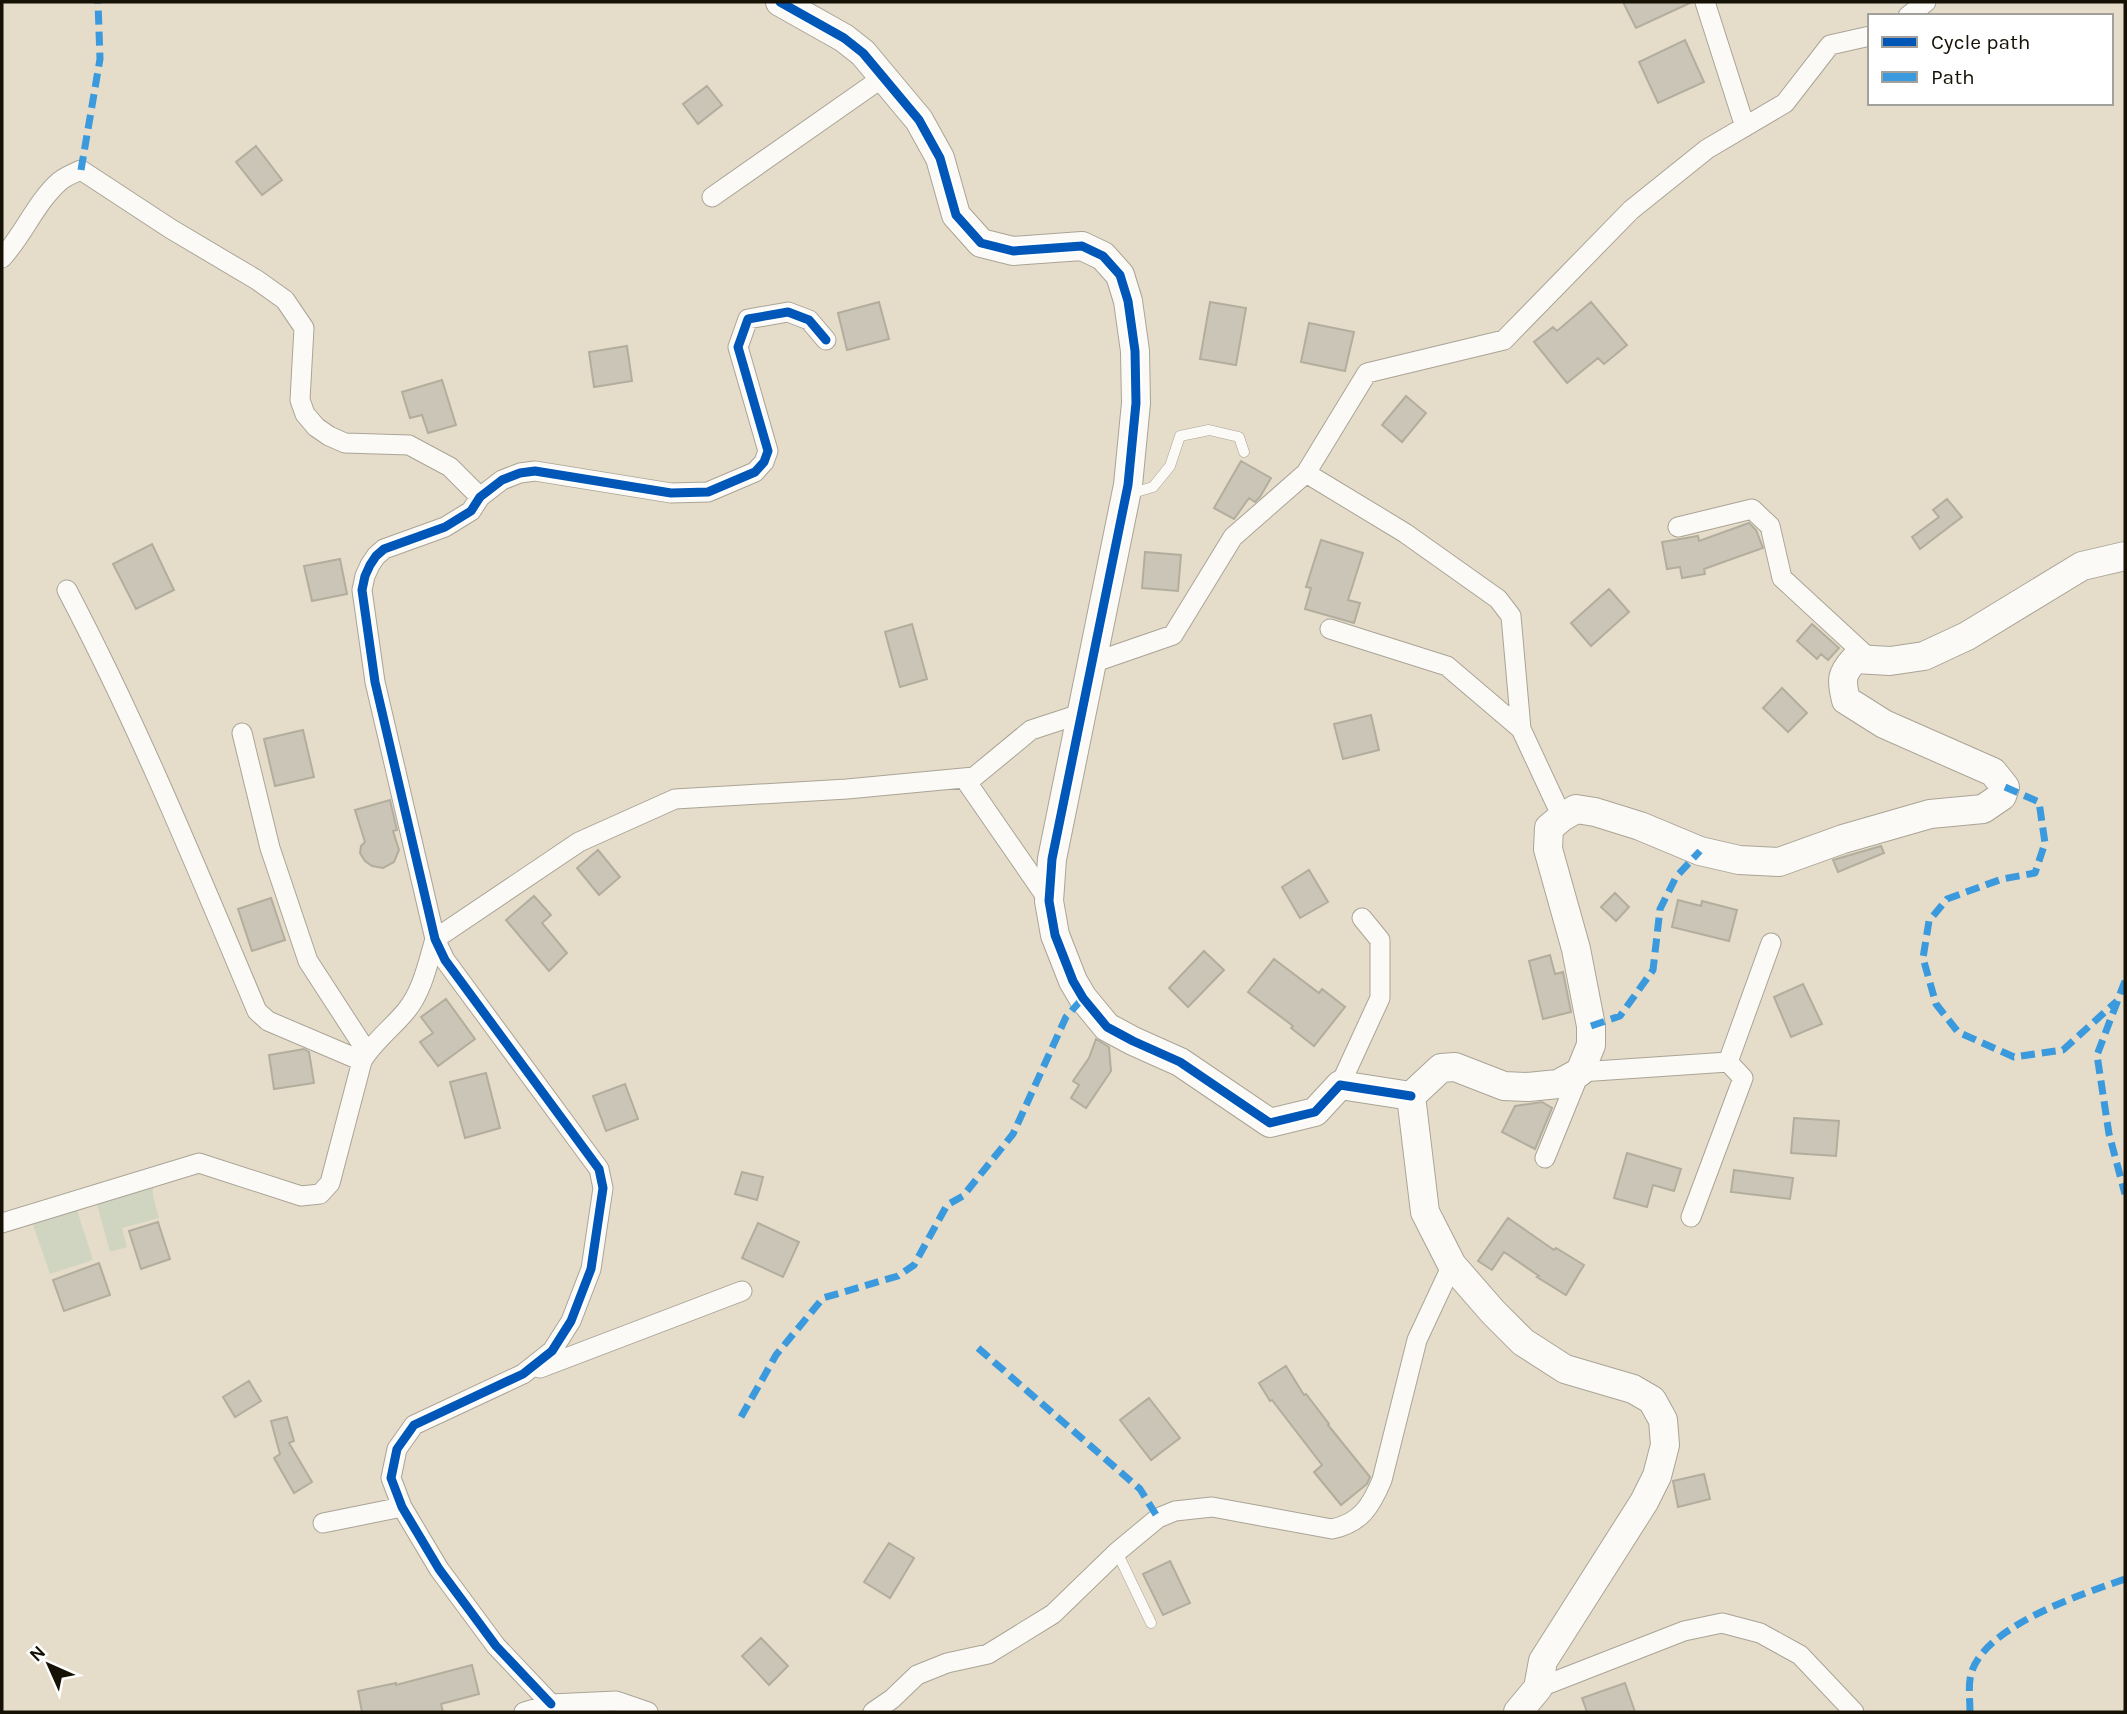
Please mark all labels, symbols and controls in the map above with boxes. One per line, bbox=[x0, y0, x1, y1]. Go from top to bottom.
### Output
legend bbox=[1868, 14, 2113, 105]
text: Cycle path bbox=[1931, 30, 2031, 54]
text: Path bbox=[1931, 65, 1975, 89]
north arrow bbox=[14, 1630, 84, 1700]
text: N bbox=[25, 1641, 50, 1666]

